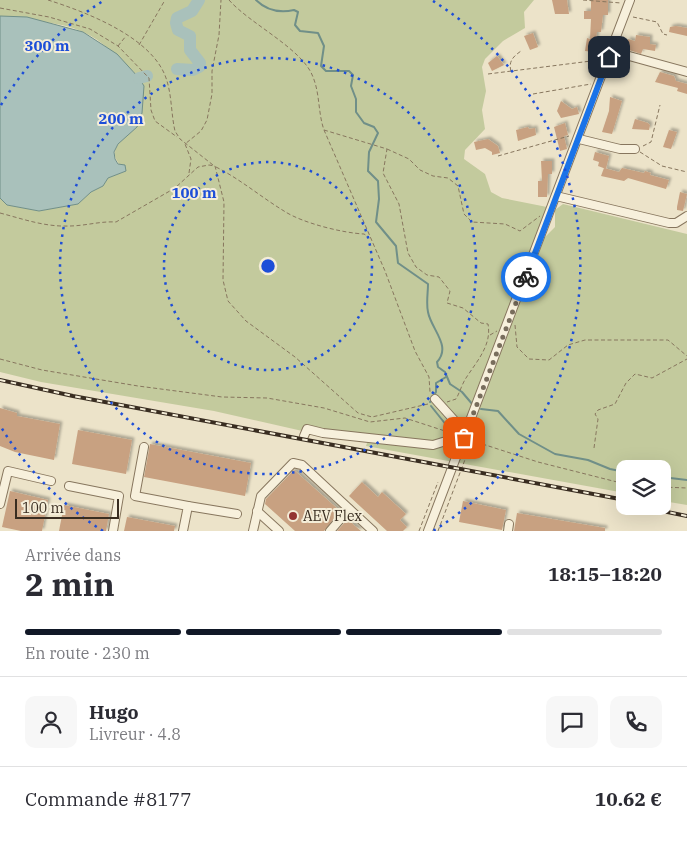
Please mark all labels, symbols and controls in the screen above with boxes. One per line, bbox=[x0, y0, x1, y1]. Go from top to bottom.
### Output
text: 300 m bbox=[24, 36, 70, 55]
pin bbox=[588, 36, 630, 78]
icon: home bbox=[595, 43, 623, 71]
text: 200 m bbox=[98, 109, 144, 128]
text: 100 m bbox=[171, 183, 217, 202]
courier bbox=[501, 252, 551, 302]
centre of rings bbox=[259, 257, 277, 275]
icon: bike bbox=[512, 263, 540, 291]
pin bbox=[443, 417, 485, 459]
icon: bag bbox=[450, 424, 478, 452]
map controls bbox=[616, 460, 671, 515]
button: layers bbox=[616, 460, 671, 515]
scale bar bbox=[15, 496, 119, 519]
text: 100 m bbox=[22, 499, 64, 517]
place label: AEV Flex bbox=[303, 507, 362, 525]
marker: AEV Flex bbox=[287, 510, 299, 522]
text: Arrivée dans bbox=[25, 545, 121, 565]
text: 18:15–18:20 bbox=[548, 562, 662, 586]
text: 2 min bbox=[25, 563, 115, 605]
text: En route · 230 m bbox=[25, 643, 150, 663]
button: person bbox=[25, 696, 77, 748]
button: chat bbox=[546, 696, 598, 748]
button: phone bbox=[610, 696, 662, 748]
text: Hugo bbox=[89, 700, 138, 724]
text: Livreur · 4.8 bbox=[89, 724, 181, 744]
text: Commande #8177 bbox=[25, 787, 192, 811]
text: 10.62 € bbox=[595, 787, 662, 811]

